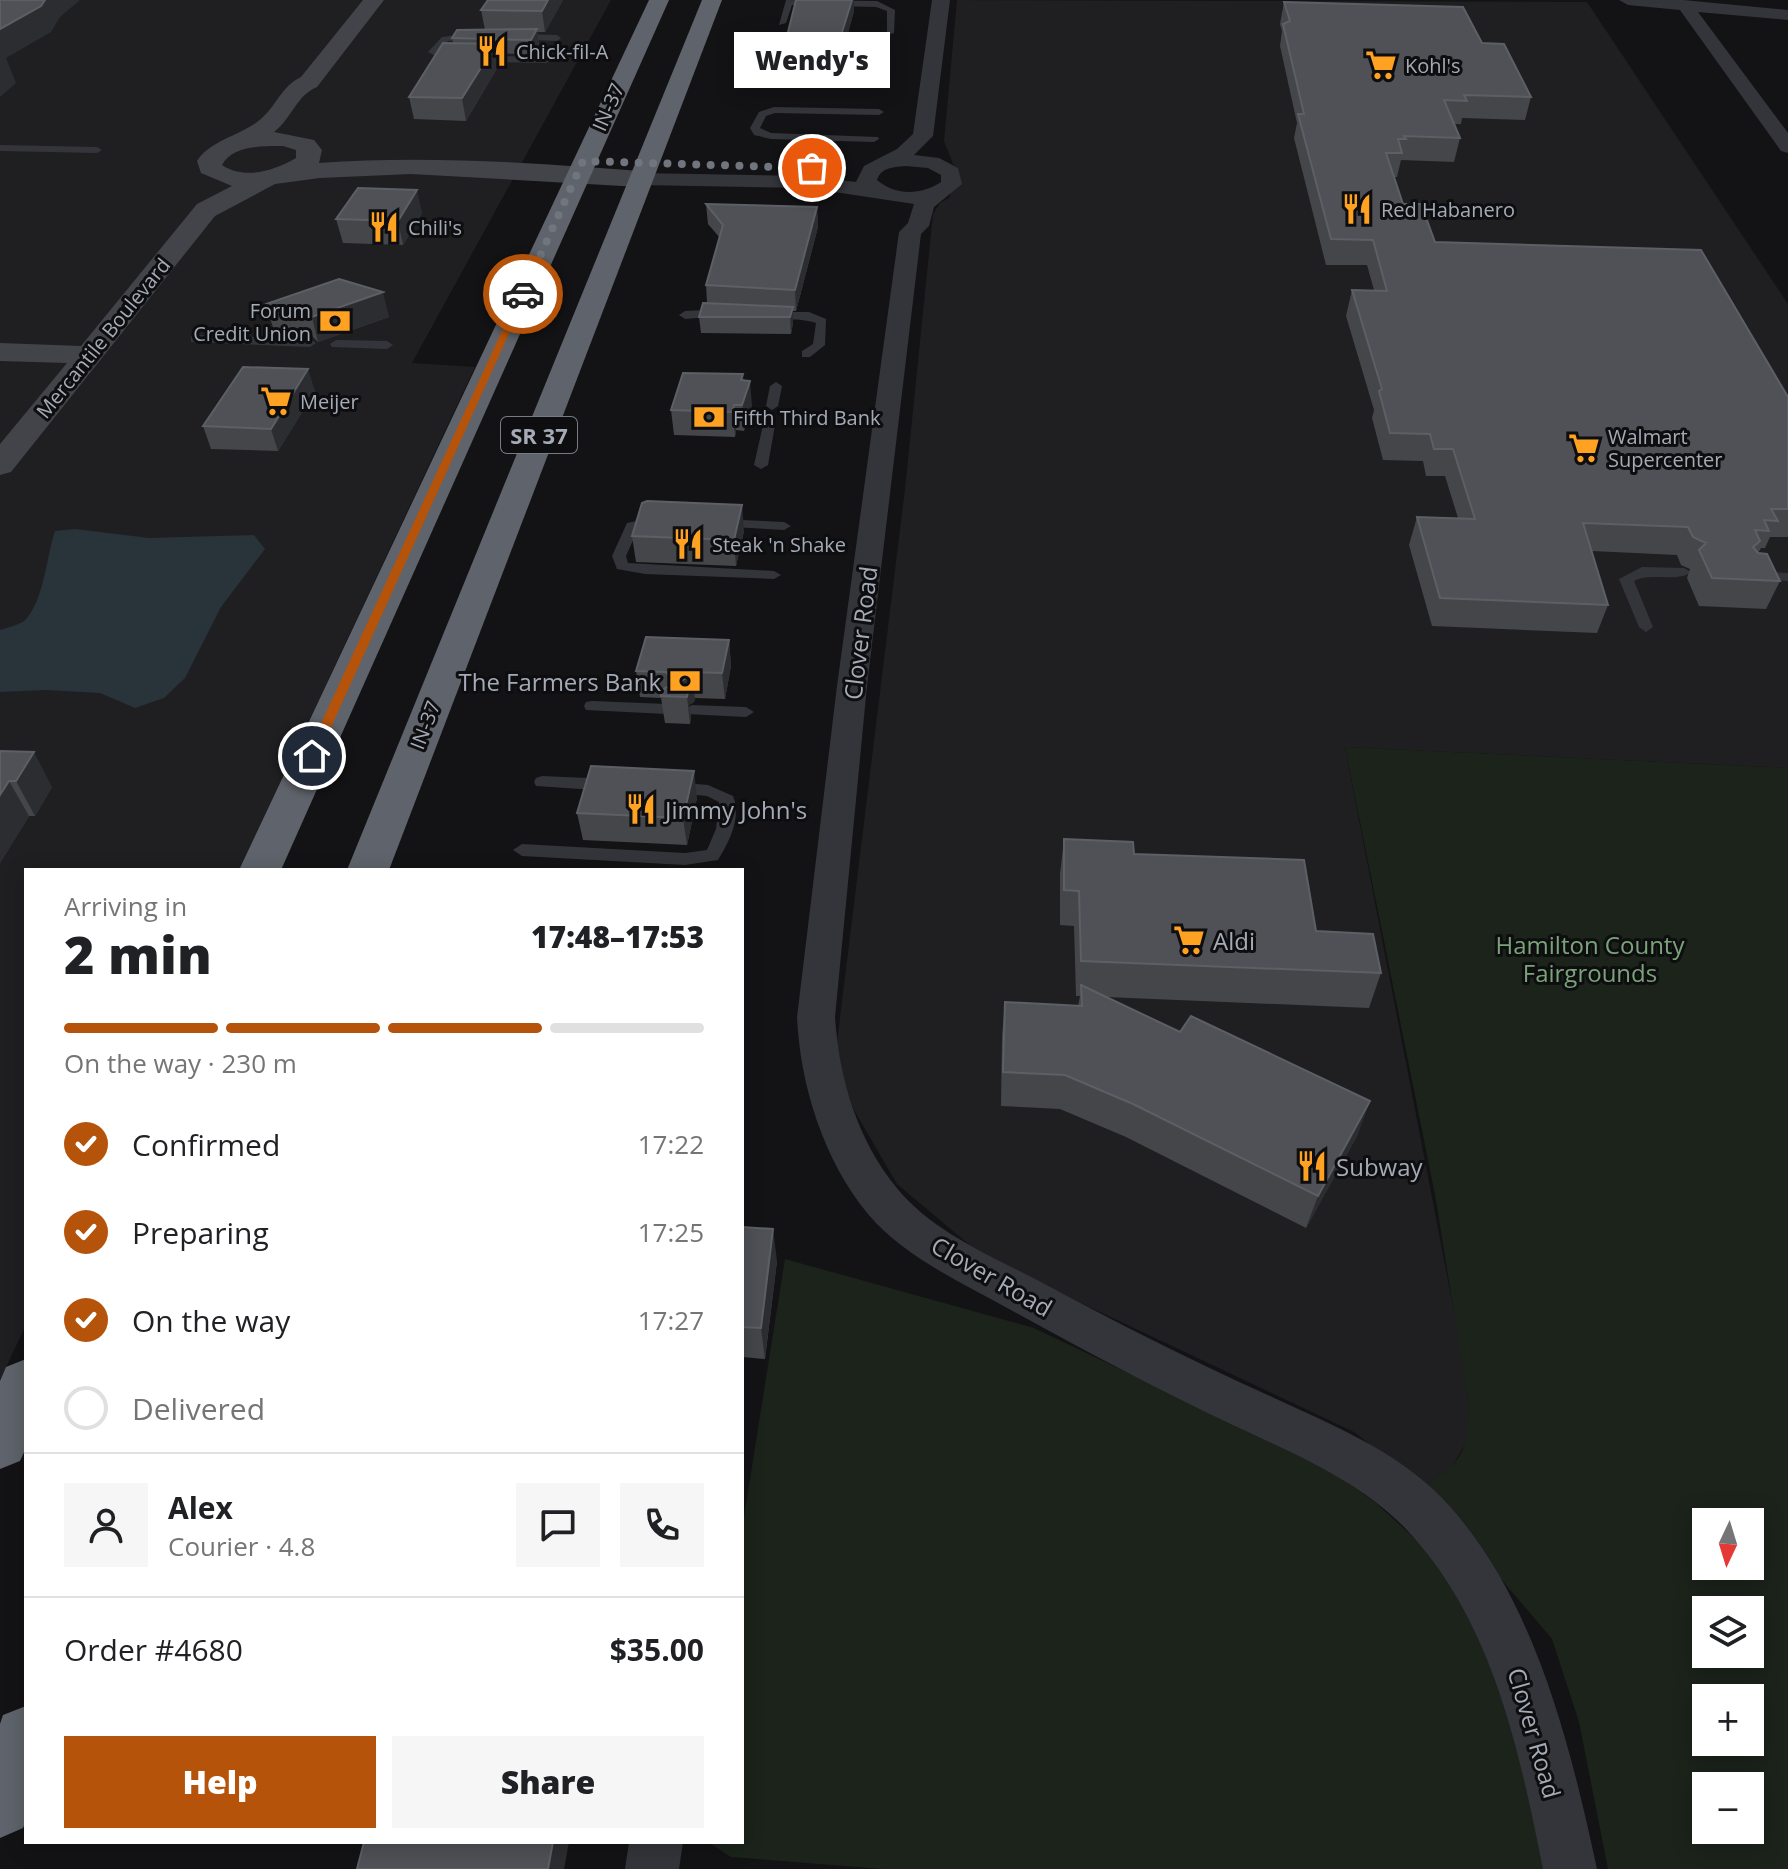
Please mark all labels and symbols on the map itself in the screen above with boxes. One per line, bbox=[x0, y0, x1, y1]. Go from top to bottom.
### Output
callout: Wendy's bbox=[734, 32, 890, 88]
restaurant icon: Chick-fil-A bbox=[475, 34, 509, 68]
place label: Chick-fil-A bbox=[516, 38, 609, 65]
supermarket icon: Kohl's bbox=[1364, 48, 1398, 82]
place label: Kohl's bbox=[1405, 52, 1461, 79]
street label: IN-37 bbox=[586, 79, 630, 135]
pin bbox=[778, 134, 846, 202]
restaurant icon: Red Habanero bbox=[1340, 192, 1374, 226]
place label: Red Habanero bbox=[1381, 196, 1515, 223]
restaurant icon: Chili's bbox=[367, 210, 401, 244]
place label: Chili's bbox=[408, 214, 462, 241]
street label: Mercantile Boulevard bbox=[30, 252, 176, 424]
courier bbox=[483, 254, 563, 334]
place label: Forum Credit Union bbox=[193, 297, 311, 347]
bank icon: Forum Credit Union bbox=[318, 304, 352, 338]
supermarket icon: Meijer bbox=[259, 384, 293, 418]
place label: Meijer bbox=[300, 388, 359, 415]
bank icon: Fifth Third Bank bbox=[692, 400, 726, 434]
place label: Fifth Third Bank bbox=[733, 404, 881, 431]
road number: SR 37 bbox=[501, 417, 577, 453]
place label: Walmart Supercenter bbox=[1608, 423, 1722, 473]
supermarket icon: Walmart Supercenter bbox=[1567, 431, 1601, 465]
restaurant icon: Steak 'n Shake bbox=[671, 527, 705, 561]
place label: Steak 'n Shake bbox=[712, 531, 846, 558]
street label: Clover Road bbox=[835, 564, 885, 702]
bank icon: The Farmers Bank bbox=[668, 664, 702, 698]
place label: The Farmers Bank bbox=[458, 665, 661, 698]
street label: IN-37 bbox=[403, 697, 447, 753]
pin bbox=[278, 722, 346, 790]
restaurant icon: Jimmy John's bbox=[624, 792, 658, 826]
place label: Jimmy John's bbox=[663, 793, 807, 826]
supermarket icon: Aldi bbox=[1172, 923, 1206, 957]
place label: Aldi bbox=[1213, 924, 1255, 957]
park label: Hamilton County Fairgrounds bbox=[1496, 928, 1685, 989]
restaurant icon: Subway bbox=[1295, 1149, 1329, 1183]
place label: Subway bbox=[1336, 1150, 1423, 1183]
street label: Clover Road bbox=[926, 1228, 1058, 1324]
north arrow bbox=[1692, 1508, 1764, 1580]
street label: Clover Road bbox=[1501, 1664, 1569, 1802]

